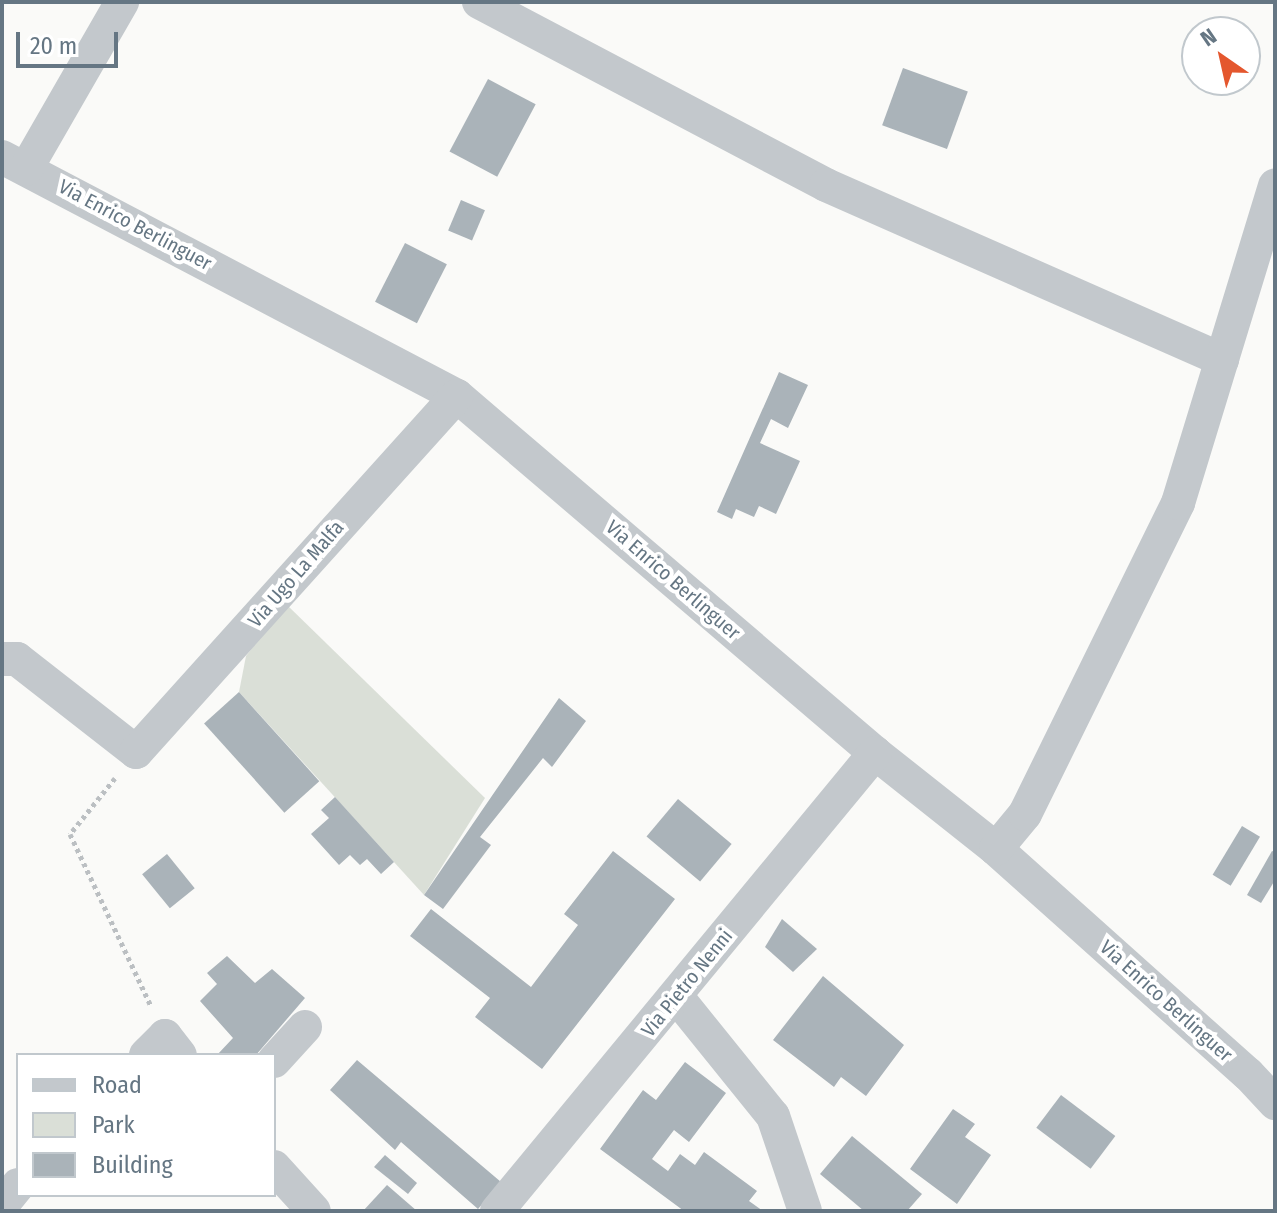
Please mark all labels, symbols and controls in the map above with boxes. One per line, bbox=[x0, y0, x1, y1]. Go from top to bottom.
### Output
scale bar bbox=[20, 16, 122, 66]
north arrow bbox=[1181, 16, 1261, 96]
text: N bbox=[1195, 22, 1221, 52]
text: 20 m bbox=[30, 32, 77, 60]
street label: Via Enrico Berlinguer bbox=[54, 174, 216, 276]
street label: Via Enrico Berlinguer bbox=[601, 515, 745, 645]
street label: Via Ugo La Malfa bbox=[243, 516, 349, 632]
street label: Via Pietro Nenni bbox=[636, 924, 738, 1042]
street label: Via Enrico Berlinguer bbox=[1095, 935, 1237, 1067]
legend bbox=[16, 1053, 276, 1197]
text: Road bbox=[92, 1071, 142, 1099]
text: Park bbox=[92, 1111, 135, 1139]
text: Building bbox=[92, 1151, 173, 1179]

